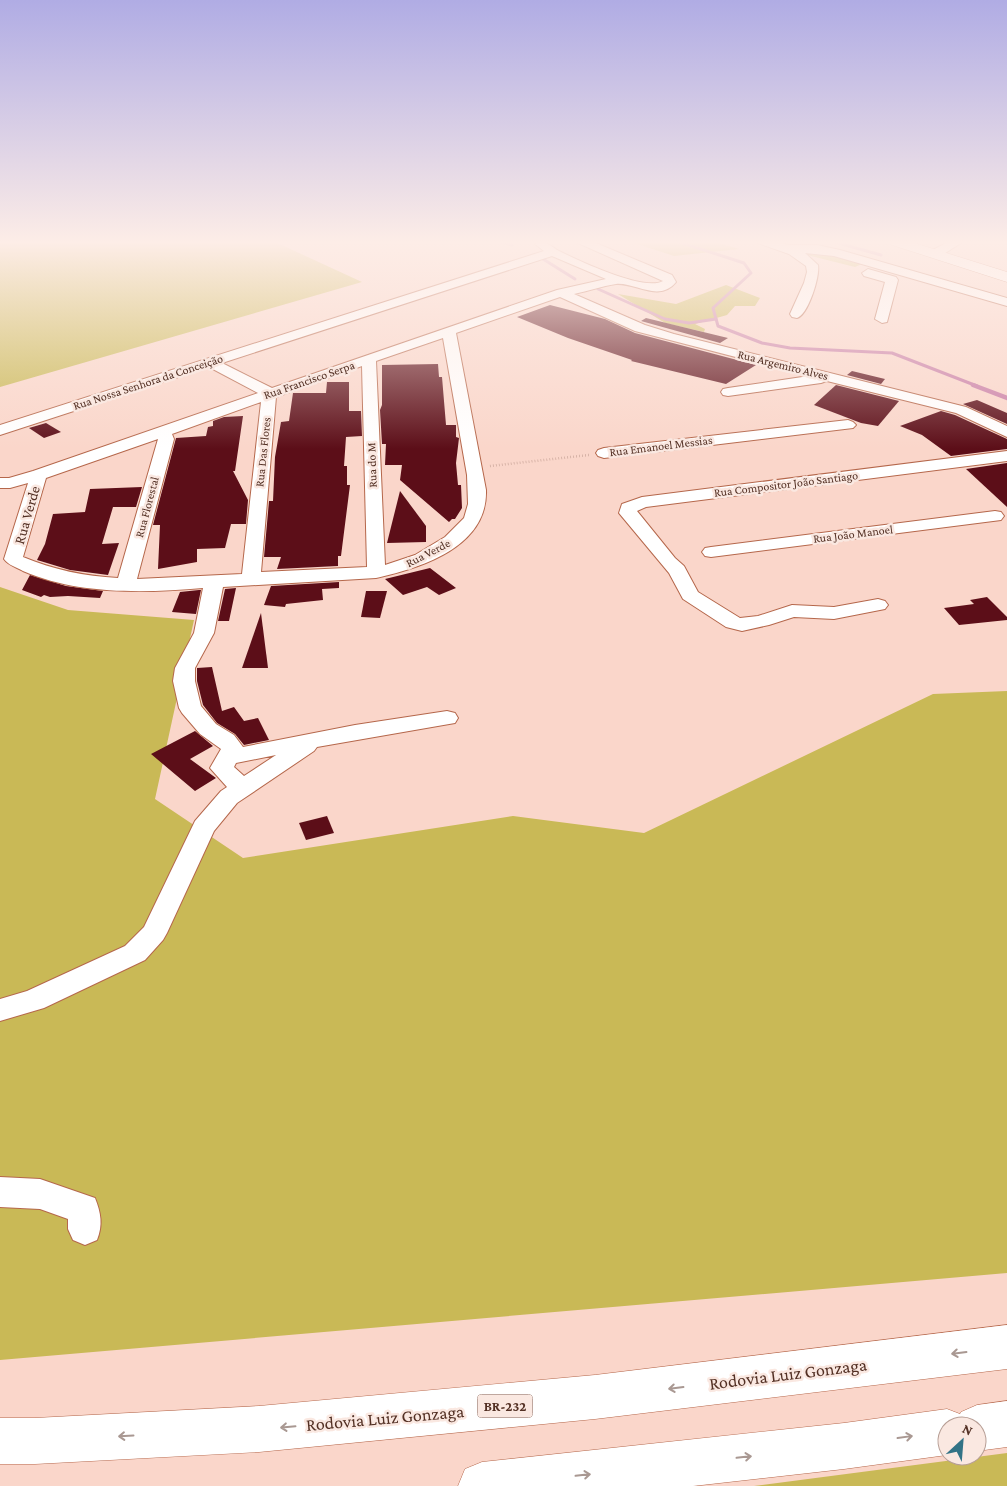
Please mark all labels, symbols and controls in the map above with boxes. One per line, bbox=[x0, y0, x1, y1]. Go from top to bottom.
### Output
street label: Rua Argemiro Alves bbox=[736, 347, 830, 383]
street label: Rua Nossa Senhora da Conceição bbox=[71, 351, 225, 413]
street label: Rua Francisco Serpa bbox=[262, 358, 357, 402]
street label: Rua Das Flores bbox=[252, 416, 274, 488]
street label: Rua Emanoel Messias bbox=[609, 433, 714, 459]
street label: Rua do M bbox=[364, 442, 380, 488]
street label: Rua Compositor João Santiago bbox=[713, 468, 859, 500]
street label: Rua Florestal bbox=[132, 475, 162, 539]
street label: Rua Verde bbox=[11, 484, 43, 546]
street label: Rua João Manoel bbox=[812, 522, 894, 546]
street label: Rua Verde bbox=[403, 536, 453, 570]
one-way arrow bbox=[951, 1348, 967, 1358]
street label: Rodovia Luiz Gonzaga bbox=[708, 1354, 868, 1394]
one-way arrow bbox=[668, 1383, 684, 1393]
road number: BR-232 bbox=[478, 1394, 532, 1418]
street label: Rodovia Luiz Gonzaga bbox=[305, 1401, 465, 1435]
north arrow bbox=[937, 1416, 987, 1466]
text: N bbox=[960, 1420, 976, 1439]
one-way arrow bbox=[280, 1422, 296, 1432]
one-way arrow bbox=[118, 1432, 134, 1441]
one-way arrow bbox=[897, 1432, 913, 1442]
one-way arrow bbox=[736, 1452, 752, 1462]
one-way arrow bbox=[574, 1470, 590, 1480]

